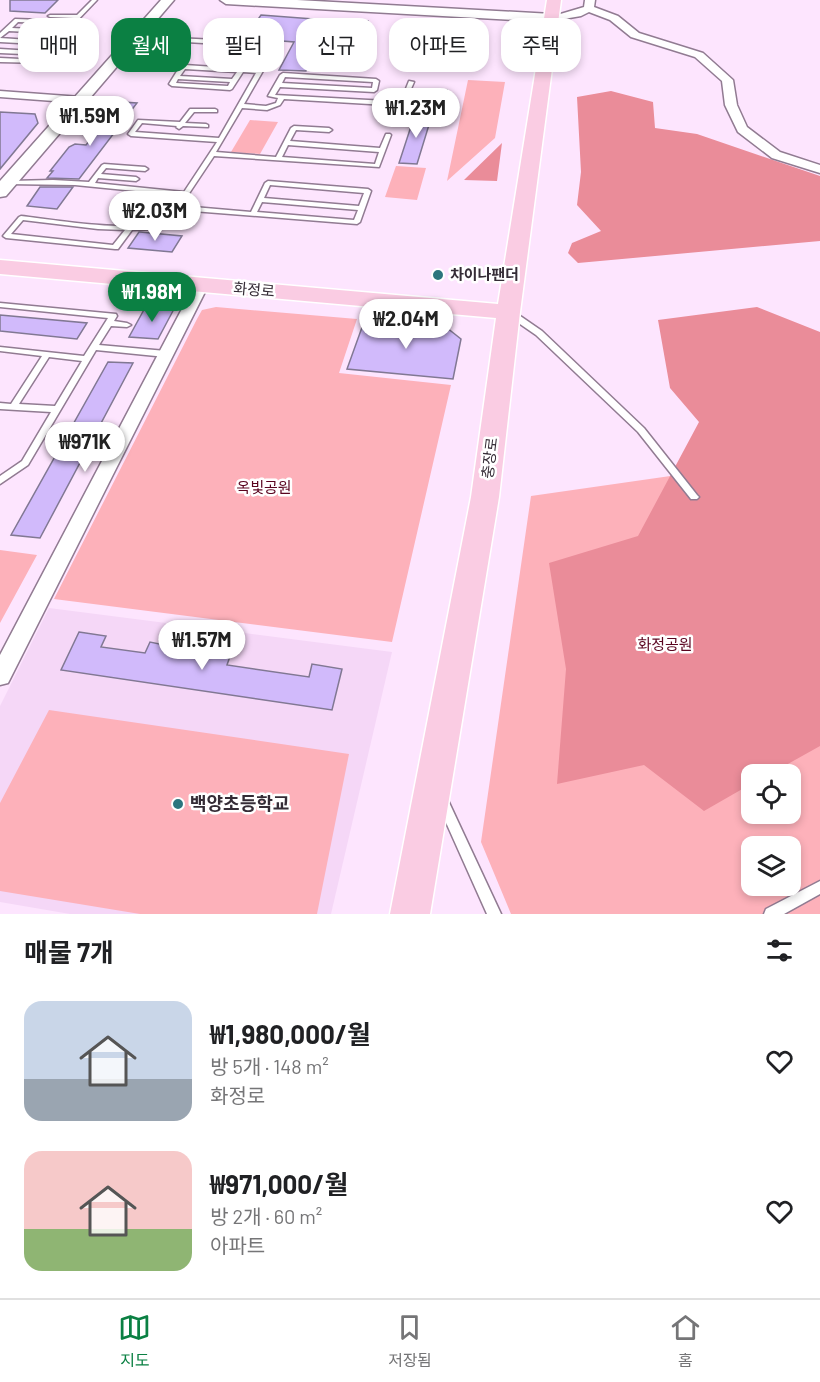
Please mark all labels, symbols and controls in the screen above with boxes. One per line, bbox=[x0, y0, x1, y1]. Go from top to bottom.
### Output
chip: 매매 bbox=[18, 18, 99, 72]
chip: 월세 bbox=[111, 18, 191, 72]
chip: 필터 bbox=[203, 18, 284, 72]
chip: 신규 bbox=[296, 18, 377, 72]
chip: 아파트 bbox=[389, 18, 489, 72]
chip: 주택 bbox=[501, 18, 581, 72]
pin: ₩1.23M bbox=[367, 88, 465, 139]
text: ₩1.23M bbox=[386, 95, 446, 119]
pin: ₩1.59M bbox=[41, 96, 139, 147]
text: ₩1.59M bbox=[60, 103, 120, 127]
pin: ₩2.03M bbox=[106, 191, 204, 242]
text: ₩2.03M bbox=[123, 198, 187, 222]
place label: 차이나팬더 bbox=[450, 265, 519, 283]
marker: 차이나팬더 bbox=[431, 268, 445, 282]
pin: ₩1.98M bbox=[103, 272, 201, 323]
street label: 화정로 bbox=[233, 278, 275, 300]
text: ₩1.98M bbox=[122, 279, 182, 303]
pin: ₩2.04M bbox=[357, 299, 455, 350]
text: ₩2.04M bbox=[373, 306, 439, 330]
pin: ₩971K bbox=[43, 422, 127, 473]
text: ₩971K bbox=[59, 429, 111, 453]
street label: 충장로 bbox=[478, 436, 500, 480]
park label: 옥빛공원 bbox=[236, 478, 292, 496]
pin: ₩1.57M bbox=[153, 620, 251, 671]
text: ₩1.57M bbox=[172, 627, 232, 651]
park label: 화정공원 bbox=[637, 635, 693, 653]
map controls bbox=[741, 764, 801, 896]
button: locate bbox=[741, 764, 801, 824]
place label: 백양초등학교 bbox=[190, 792, 289, 814]
marker: 백양초등학교 bbox=[171, 797, 185, 811]
button: layers bbox=[741, 836, 801, 896]
icon: filters bbox=[763, 934, 796, 967]
text: 매물 7개 bbox=[24, 936, 114, 967]
text: ₩1,980,000/월 bbox=[210, 1018, 371, 1049]
icon: home bbox=[72, 1025, 144, 1097]
icon: heart bbox=[763, 1045, 796, 1078]
text: 방 5개 · 148 m² bbox=[210, 1054, 329, 1078]
text: 화정로 bbox=[210, 1083, 265, 1107]
text: ₩971,000/월 bbox=[210, 1168, 348, 1199]
icon: home bbox=[72, 1175, 144, 1247]
icon: heart bbox=[763, 1195, 796, 1228]
text: 방 2개 · 60 m² bbox=[210, 1204, 322, 1228]
text: 아파트 bbox=[210, 1233, 265, 1257]
tab: 지도 bbox=[118, 1311, 151, 1371]
tab: 저장됨 bbox=[388, 1311, 432, 1371]
tab: 홈 bbox=[669, 1311, 702, 1371]

